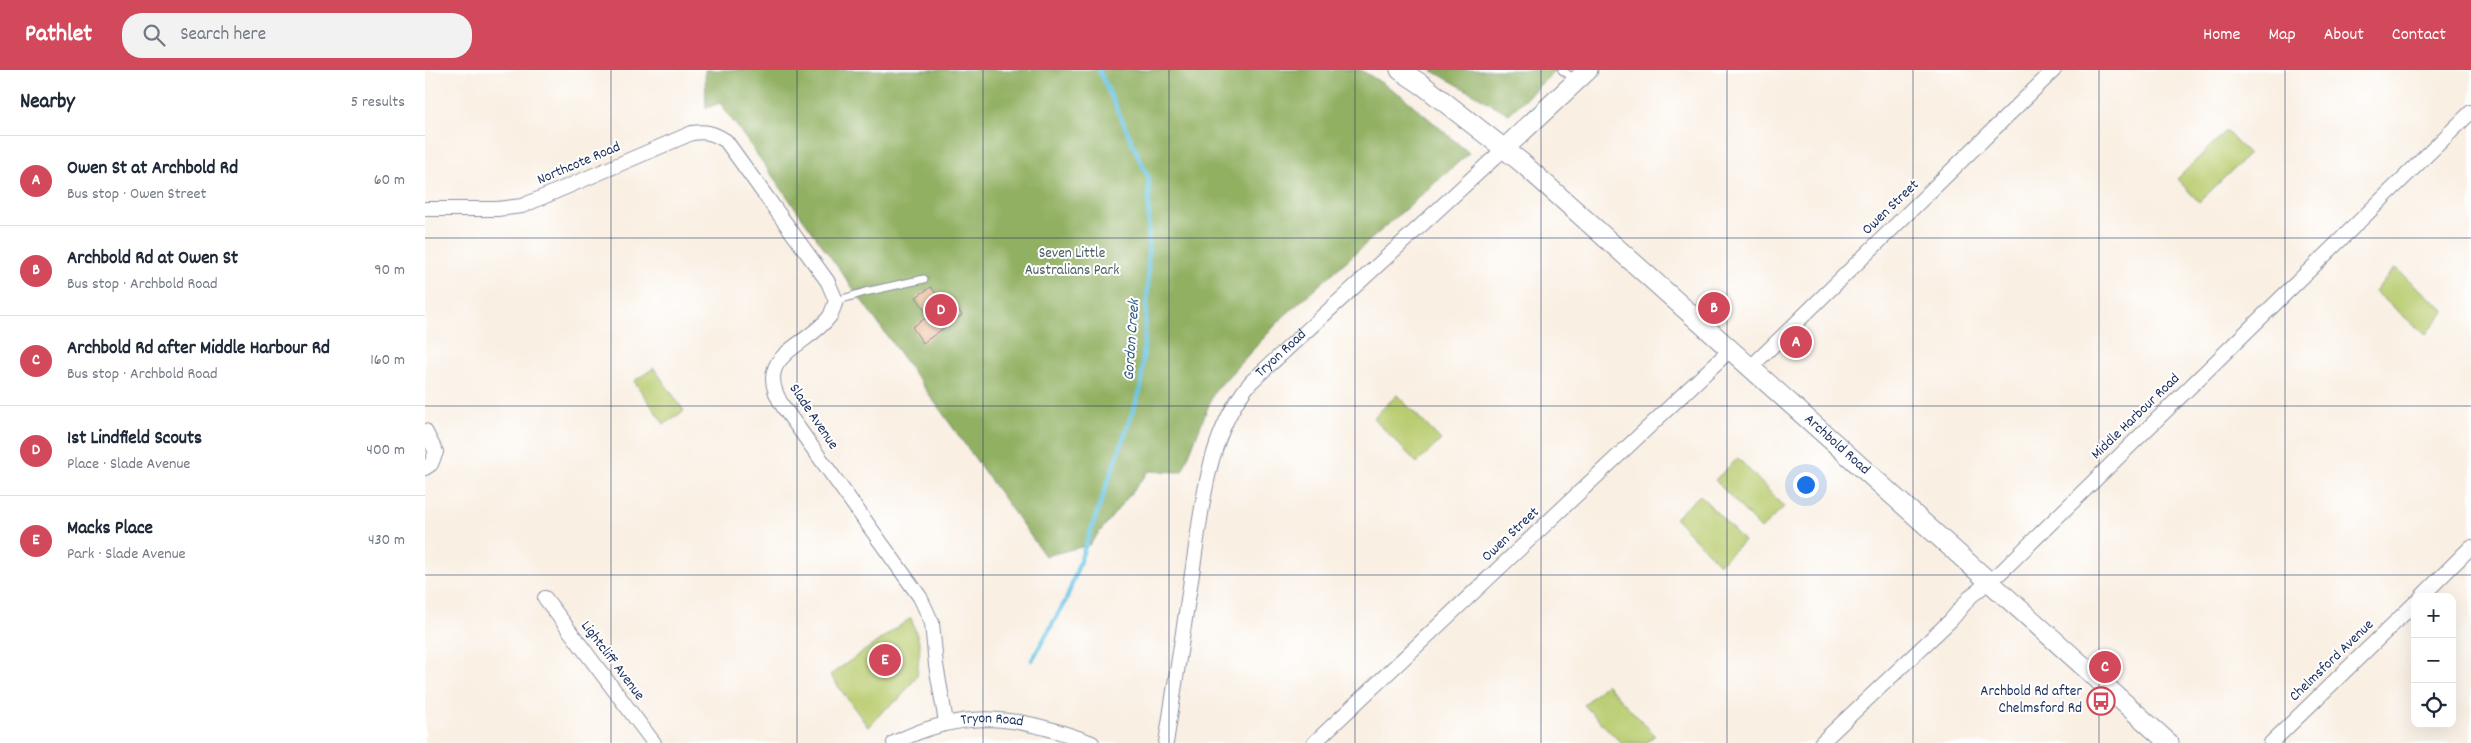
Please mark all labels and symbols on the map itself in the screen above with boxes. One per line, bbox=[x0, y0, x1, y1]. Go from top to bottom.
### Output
street label: Northcote Road bbox=[534, 137, 624, 191]
street label: Owen Street bbox=[1858, 175, 1925, 241]
park label: Seven Little Australians Park bbox=[1025, 243, 1119, 282]
pin: B bbox=[1698, 289, 1730, 327]
pin: D bbox=[925, 291, 957, 329]
water label: Gordon Creek bbox=[1118, 297, 1146, 381]
pin: A bbox=[1780, 323, 1812, 361]
street label: Tryon Road bbox=[1251, 325, 1312, 383]
street label: Middle Harbour Road bbox=[2087, 369, 2185, 465]
street label: Slade Avenue bbox=[783, 380, 843, 455]
street label: Archbold Road bbox=[1799, 409, 1875, 481]
your location bbox=[1793, 472, 1819, 498]
street label: Owen Street bbox=[1477, 502, 1545, 567]
street label: Chelmsford Avenue bbox=[2285, 615, 2380, 707]
street label: Lightcliff Avenue bbox=[575, 617, 650, 706]
pin: E bbox=[869, 641, 901, 679]
pin: C bbox=[2089, 648, 2121, 686]
place label: Archbold Rd after Chelmsford Rd bbox=[1980, 681, 2082, 720]
bus stop icon: Archbold Rd after Chelmsford Rd bbox=[2086, 686, 2116, 716]
street label: Tryon Road bbox=[959, 708, 1025, 734]

